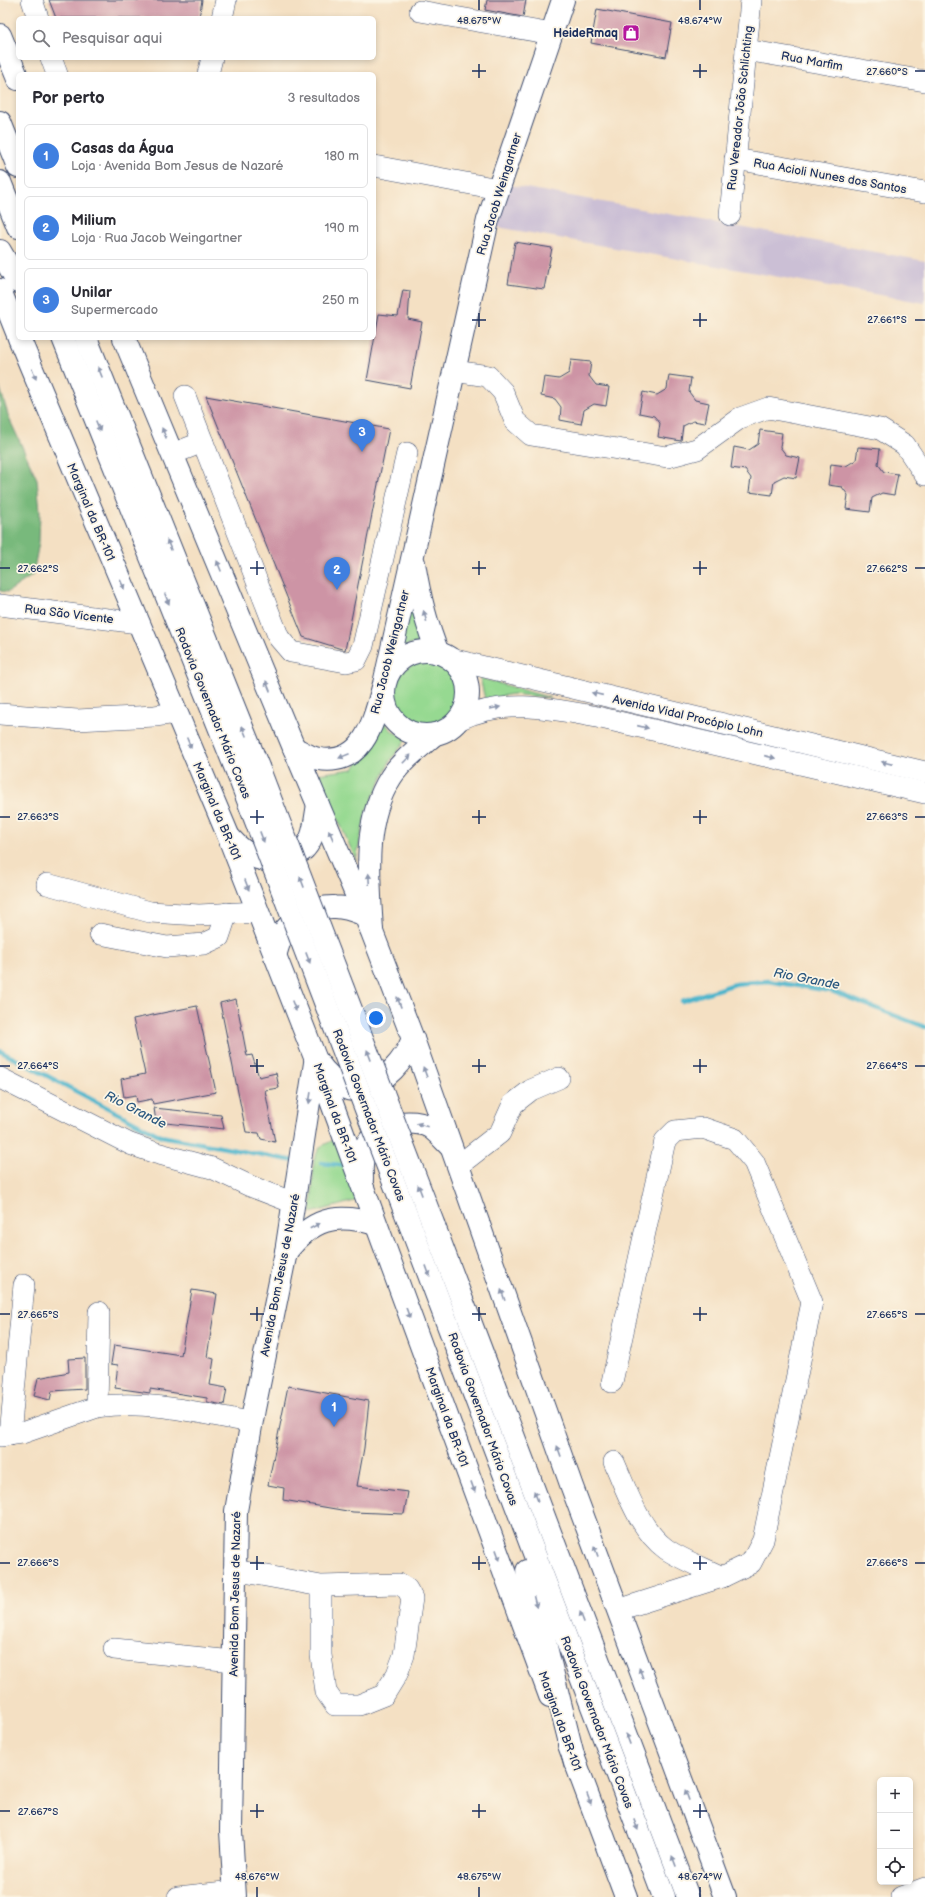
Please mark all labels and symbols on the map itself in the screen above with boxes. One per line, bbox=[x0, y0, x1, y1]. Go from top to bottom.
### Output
text: 48.675°W bbox=[457, 15, 501, 27]
text: 48.674°W bbox=[678, 15, 722, 27]
shop icon: HeideRmaq bbox=[621, 23, 641, 43]
street label: Rua Vereador João Schlichting bbox=[724, 25, 757, 191]
place label: HeideRmaq bbox=[553, 26, 618, 41]
street label: Rua Marfim bbox=[780, 49, 844, 74]
text: 27.660°S bbox=[866, 66, 908, 78]
street label: Rua Jacob Weingartner bbox=[474, 130, 525, 257]
street label: Rua Acioli Nunes dos Santos bbox=[752, 156, 908, 197]
text: 27.661°S bbox=[867, 314, 907, 326]
one-way arrow bbox=[97, 366, 103, 378]
one-way arrow bbox=[31, 369, 37, 381]
pin: 3 bbox=[349, 419, 375, 452]
one-way arrow bbox=[95, 421, 101, 432]
one-way arrow bbox=[160, 427, 166, 439]
street label: Marginal da BR-101 bbox=[63, 461, 118, 563]
one-way arrow bbox=[166, 538, 172, 550]
pin: 2 bbox=[324, 557, 350, 590]
one-way arrow bbox=[215, 560, 221, 572]
text: 27.662°S bbox=[17, 563, 59, 575]
text: 27.662°S bbox=[866, 563, 908, 575]
one-way arrow bbox=[119, 579, 125, 590]
street label: Rua Jacob Weingartner bbox=[368, 588, 413, 716]
one-way arrow bbox=[165, 593, 171, 605]
street label: Rua São Vicente bbox=[23, 602, 114, 627]
one-way arrow bbox=[422, 610, 428, 622]
street label: Rodovia Governador Mário Covas bbox=[171, 625, 254, 801]
one-way arrow bbox=[265, 680, 271, 692]
one-way arrow bbox=[591, 691, 603, 697]
street label: Avenida Vidal Procópio Lohn bbox=[611, 692, 765, 741]
one-way arrow bbox=[489, 705, 502, 711]
one-way arrow bbox=[240, 724, 246, 736]
one-way arrow bbox=[637, 725, 649, 731]
one-way arrow bbox=[186, 737, 192, 748]
one-way arrow bbox=[339, 753, 350, 759]
one-way arrow bbox=[402, 754, 412, 764]
one-way arrow bbox=[763, 754, 776, 760]
one-way arrow bbox=[881, 759, 893, 765]
street label: Marginal da BR-101 bbox=[189, 760, 244, 862]
text: 27.663°S bbox=[17, 811, 59, 823]
text: 27.663°S bbox=[866, 811, 908, 823]
one-way arrow bbox=[327, 828, 333, 840]
one-way arrow bbox=[259, 831, 265, 843]
one-way arrow bbox=[366, 873, 373, 885]
one-way arrow bbox=[299, 875, 305, 887]
one-way arrow bbox=[245, 879, 251, 891]
one-way arrow bbox=[306, 953, 312, 965]
water label: Rio Grande bbox=[772, 965, 842, 993]
one-way arrow bbox=[396, 996, 402, 1008]
one-way arrow bbox=[292, 1000, 298, 1012]
your location bbox=[366, 1008, 386, 1028]
street label: Rodovia Governador Mário Covas bbox=[329, 1027, 408, 1203]
one-way arrow bbox=[365, 1049, 371, 1061]
text: 27.664°S bbox=[17, 1060, 59, 1072]
text: 27.664°S bbox=[866, 1060, 908, 1072]
street label: Marginal da BR-101 bbox=[310, 1061, 360, 1165]
one-way arrow bbox=[422, 1066, 428, 1078]
water label: Rio Grande bbox=[102, 1088, 169, 1132]
one-way arrow bbox=[307, 1092, 313, 1104]
one-way arrow bbox=[416, 1122, 428, 1128]
one-way arrow bbox=[417, 1183, 423, 1195]
street label: Avenida Bom Jesus de Nazaré bbox=[257, 1192, 304, 1358]
one-way arrow bbox=[309, 1223, 321, 1229]
one-way arrow bbox=[425, 1266, 431, 1278]
one-way arrow bbox=[500, 1289, 506, 1301]
one-way arrow bbox=[406, 1307, 412, 1319]
text: 27.665°S bbox=[17, 1309, 59, 1321]
text: 27.665°S bbox=[866, 1309, 908, 1321]
street label: Rodovia Governador Mário Covas bbox=[444, 1331, 521, 1508]
street label: Marginal da BR-101 bbox=[422, 1365, 472, 1469]
pin: 1 bbox=[321, 1394, 347, 1427]
one-way arrow bbox=[555, 1444, 561, 1456]
one-way arrow bbox=[470, 1482, 476, 1494]
one-way arrow bbox=[532, 1489, 538, 1501]
street label: Avenida Bom Jesus de Nazaré bbox=[227, 1511, 244, 1677]
one-way arrow bbox=[592, 1545, 598, 1557]
one-way arrow bbox=[495, 1549, 501, 1561]
text: 27.666°S bbox=[17, 1557, 59, 1569]
text: 27.666°S bbox=[866, 1557, 908, 1569]
one-way arrow bbox=[532, 1597, 538, 1609]
one-way arrow bbox=[578, 1611, 584, 1623]
street label: Rodovia Governador Mário Covas bbox=[557, 1634, 636, 1810]
one-way arrow bbox=[638, 1667, 644, 1679]
street label: Marginal da BR-101 bbox=[535, 1669, 585, 1773]
one-way arrow bbox=[624, 1732, 630, 1744]
one-way arrow bbox=[683, 1788, 689, 1800]
one-way arrow bbox=[587, 1794, 593, 1806]
text: 27.667°S bbox=[18, 1806, 58, 1818]
one-way arrow bbox=[634, 1820, 640, 1832]
one-way arrow bbox=[670, 1854, 676, 1866]
text: 48.676°W bbox=[235, 1871, 279, 1883]
text: 48.675°W bbox=[457, 1871, 501, 1883]
text: 48.674°W bbox=[678, 1871, 722, 1883]

